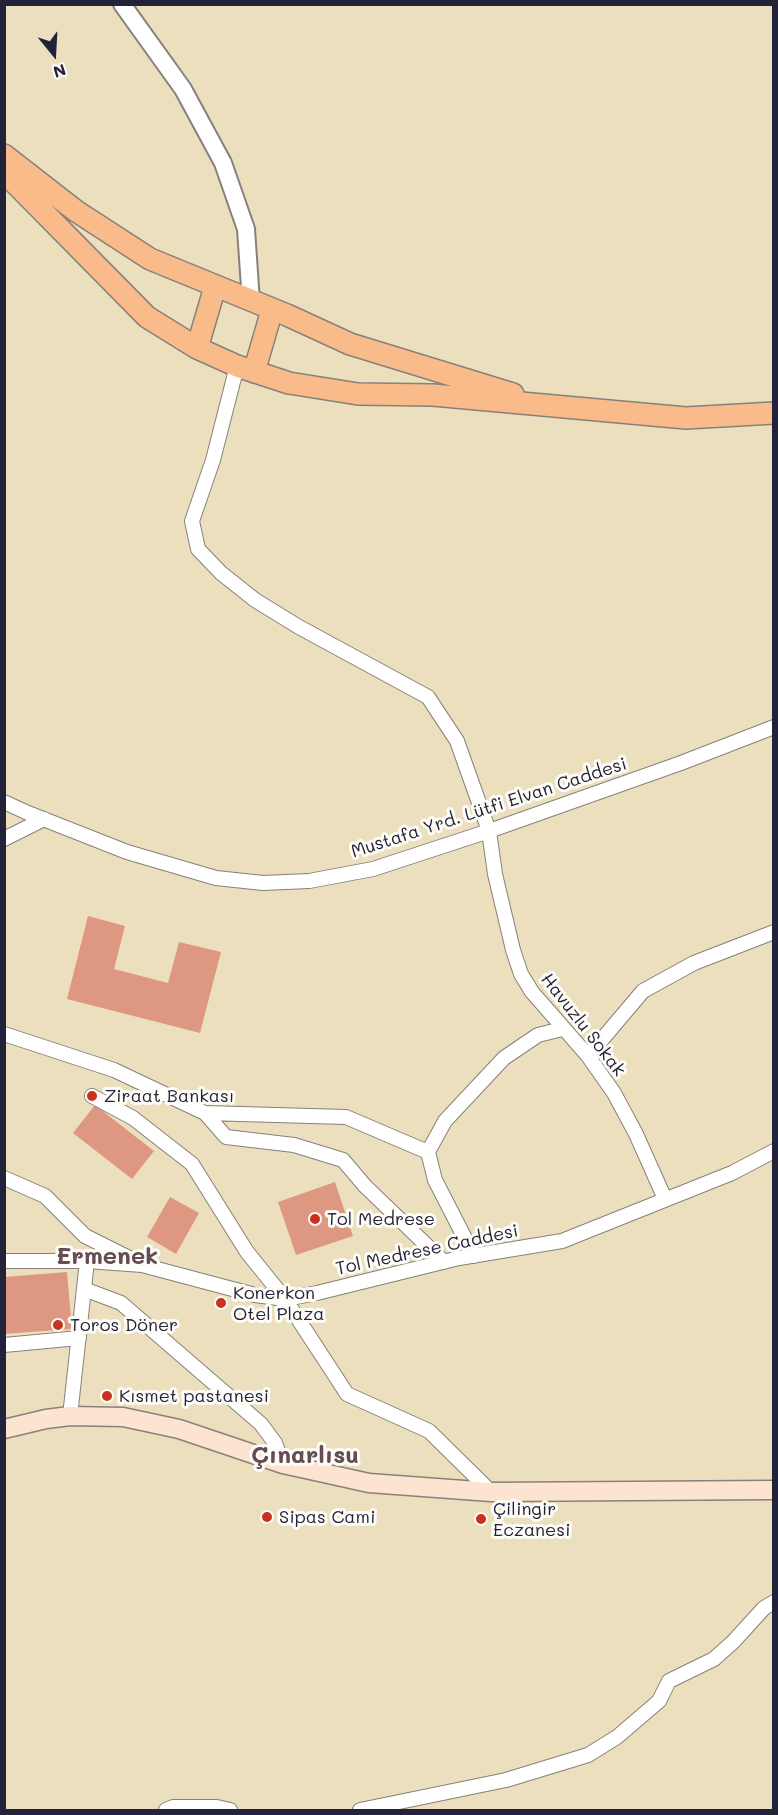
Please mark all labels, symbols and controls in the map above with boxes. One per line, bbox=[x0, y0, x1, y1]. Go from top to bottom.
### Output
north arrow bbox=[24, 24, 84, 84]
text: N bbox=[51, 60, 69, 83]
street label: Mustafa Yrd. Lütfi Elvan Caddesi bbox=[348, 753, 630, 863]
street label: Havuzlu Sokak bbox=[536, 969, 630, 1081]
place label: Ziraat Bankası bbox=[104, 1085, 234, 1107]
marker: Ziraat Bankası bbox=[85, 1089, 99, 1103]
place label: Tol Medrese bbox=[327, 1208, 435, 1230]
marker: Tol Medrese bbox=[308, 1212, 322, 1226]
street label: Tol Medrese Caddesi bbox=[334, 1220, 520, 1280]
district label: Ermenek bbox=[56, 1243, 158, 1271]
place label: Konerkon Otel Plaza bbox=[233, 1282, 325, 1324]
marker: Konerkon Otel Plaza bbox=[214, 1296, 228, 1310]
place label: Toros Döner bbox=[70, 1314, 178, 1336]
marker: Toros Döner bbox=[51, 1318, 65, 1332]
place label: Kısmet pastanesi bbox=[119, 1385, 269, 1407]
marker: Kısmet pastanesi bbox=[100, 1389, 114, 1403]
district label: Çınarlısu bbox=[251, 1442, 359, 1470]
place label: Çilingir Eczanesi bbox=[493, 1498, 570, 1540]
place label: Sipas Cami bbox=[279, 1506, 375, 1528]
marker: Sipas Cami bbox=[260, 1510, 274, 1524]
marker: Çilingir Eczanesi bbox=[474, 1512, 488, 1526]

